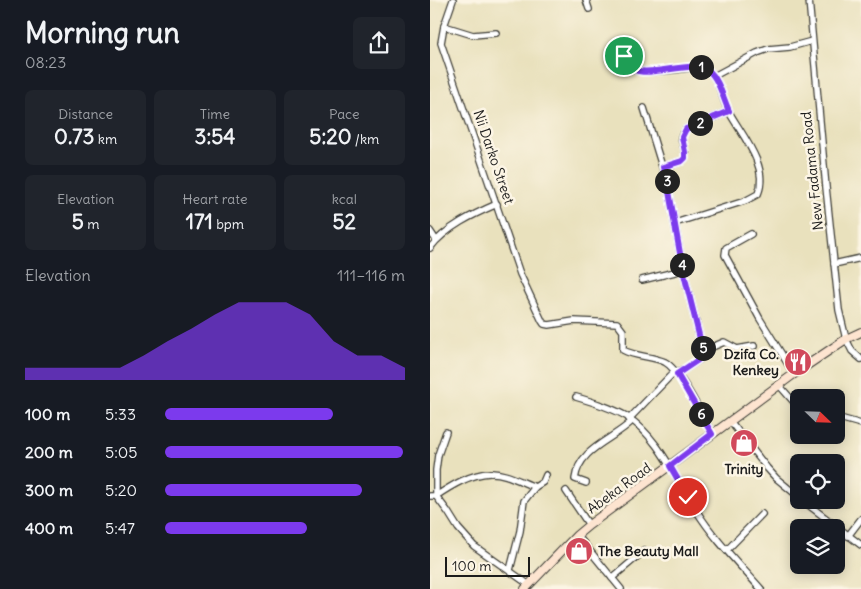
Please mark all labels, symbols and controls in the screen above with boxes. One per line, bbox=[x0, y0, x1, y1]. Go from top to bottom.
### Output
text: Morning run bbox=[25, 15, 180, 51]
button: share bbox=[353, 17, 405, 69]
pin bbox=[603, 35, 645, 77]
icon: arrive bbox=[610, 42, 638, 70]
text: 08:23 bbox=[25, 52, 66, 72]
pin: 1 bbox=[688, 54, 714, 80]
text: 1 bbox=[699, 58, 704, 76]
text: Distance bbox=[58, 105, 113, 123]
text: Time bbox=[200, 105, 230, 123]
text: Pace bbox=[329, 105, 360, 123]
street label: Nii Darko Street bbox=[469, 108, 519, 207]
pin: 2 bbox=[688, 110, 712, 136]
street label: New Fadama Road bbox=[797, 111, 827, 231]
text: 2 bbox=[697, 114, 704, 132]
text: 0.73 bbox=[54, 123, 94, 150]
text: 3:54 bbox=[195, 123, 235, 150]
text: 5:20 bbox=[309, 123, 351, 150]
text: km bbox=[94, 130, 117, 148]
text: /km bbox=[351, 130, 379, 148]
pin: 3 bbox=[654, 168, 680, 194]
text: 3 bbox=[664, 172, 671, 190]
text: Elevation bbox=[57, 190, 114, 208]
text: Heart rate bbox=[183, 190, 247, 208]
text: kcal bbox=[332, 190, 357, 208]
text: 5 bbox=[72, 208, 84, 235]
text: 171 bbox=[186, 208, 213, 235]
text: 52 bbox=[333, 208, 356, 235]
text: m bbox=[84, 215, 100, 233]
text: bpm bbox=[213, 215, 244, 233]
pin: 4 bbox=[670, 252, 694, 278]
text: 4 bbox=[678, 256, 687, 274]
text: Elevation bbox=[25, 265, 91, 285]
text: 111–116 m bbox=[337, 265, 405, 285]
pin: 5 bbox=[690, 336, 716, 360]
text: 5 bbox=[699, 339, 708, 357]
place label: Dzifa Co. Kenkey bbox=[724, 345, 779, 379]
restaurant icon: Dzifa Co. Kenkey bbox=[783, 347, 813, 377]
north arrow bbox=[790, 389, 845, 444]
map controls bbox=[790, 389, 845, 574]
pin: 6 bbox=[688, 402, 714, 426]
text: 100 m bbox=[25, 404, 70, 424]
text: 5:33 bbox=[105, 404, 136, 424]
text: 6 bbox=[697, 405, 706, 423]
shop icon: Trinity bbox=[729, 428, 759, 458]
text: 200 m bbox=[25, 442, 73, 462]
text: 5:05 bbox=[105, 442, 138, 462]
button: locate bbox=[790, 454, 845, 509]
street label: Abeka Road bbox=[583, 459, 655, 517]
place label: Trinity bbox=[724, 460, 764, 478]
pin bbox=[667, 476, 709, 518]
text: 300 m bbox=[25, 480, 73, 500]
text: 5:20 bbox=[105, 480, 137, 500]
icon: check bbox=[674, 483, 702, 511]
text: 400 m bbox=[25, 518, 73, 538]
text: 5:47 bbox=[105, 518, 135, 538]
button: layers bbox=[790, 519, 845, 574]
shop icon: The Beauty Mall bbox=[564, 536, 594, 566]
place label: The Beauty Mall bbox=[598, 542, 699, 560]
scale bar bbox=[445, 554, 530, 577]
text: 100 m bbox=[452, 557, 492, 575]

